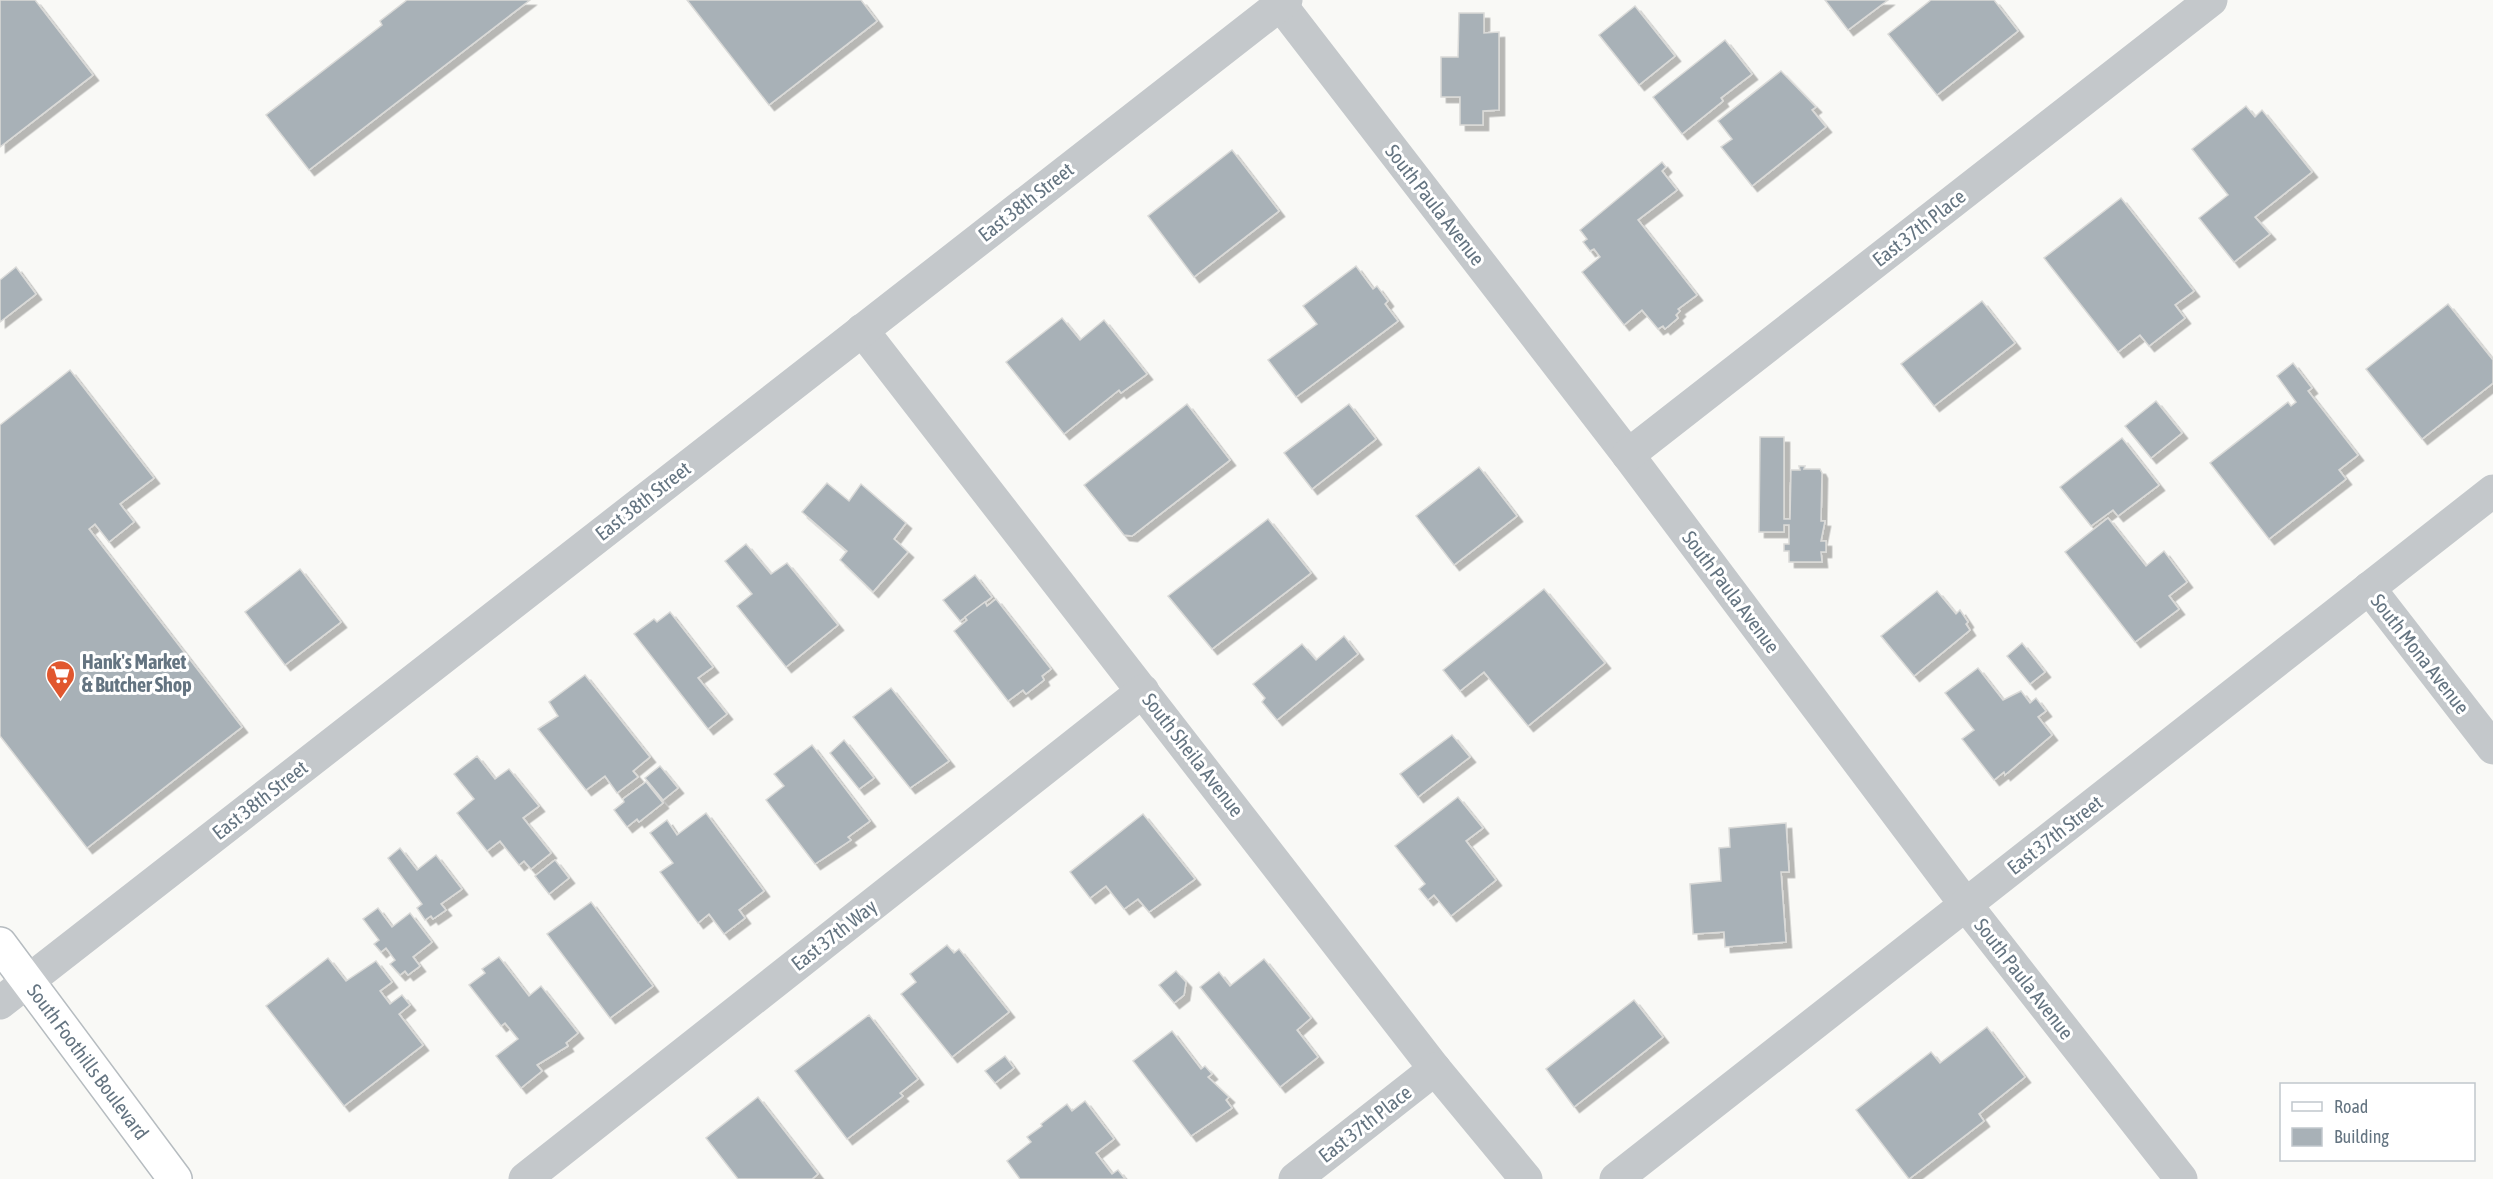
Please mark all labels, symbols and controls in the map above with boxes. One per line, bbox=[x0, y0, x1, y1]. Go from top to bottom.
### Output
street label: South Paula Avenue bbox=[1381, 140, 1490, 270]
street label: East 38th Street bbox=[974, 157, 1078, 246]
street label: East 37th Place bbox=[1868, 184, 1970, 271]
street label: East 38th Street bbox=[591, 456, 695, 545]
street label: South Paula Avenue bbox=[1678, 526, 1785, 657]
street label: South Mona Avenue bbox=[2367, 589, 2474, 718]
place label: Hank's Market & Butcher Shop bbox=[82, 650, 192, 696]
supermarket icon: Hank's Market & Butcher Shop bbox=[45, 658, 77, 700]
street label: South Sheila Avenue bbox=[1138, 688, 1249, 821]
street label: East 38th Street bbox=[208, 755, 312, 844]
street label: East 37th Street bbox=[2003, 790, 2107, 879]
street label: East 37th Way bbox=[786, 894, 881, 975]
street label: South Paula Avenue bbox=[1970, 914, 2079, 1044]
street label: South Foothills Boulevard bbox=[23, 979, 154, 1144]
street label: East 37th Place bbox=[1314, 1080, 1416, 1167]
legend bbox=[2280, 1083, 2475, 1161]
text: Road bbox=[2334, 1096, 2368, 1117]
text: Building bbox=[2334, 1126, 2389, 1147]

